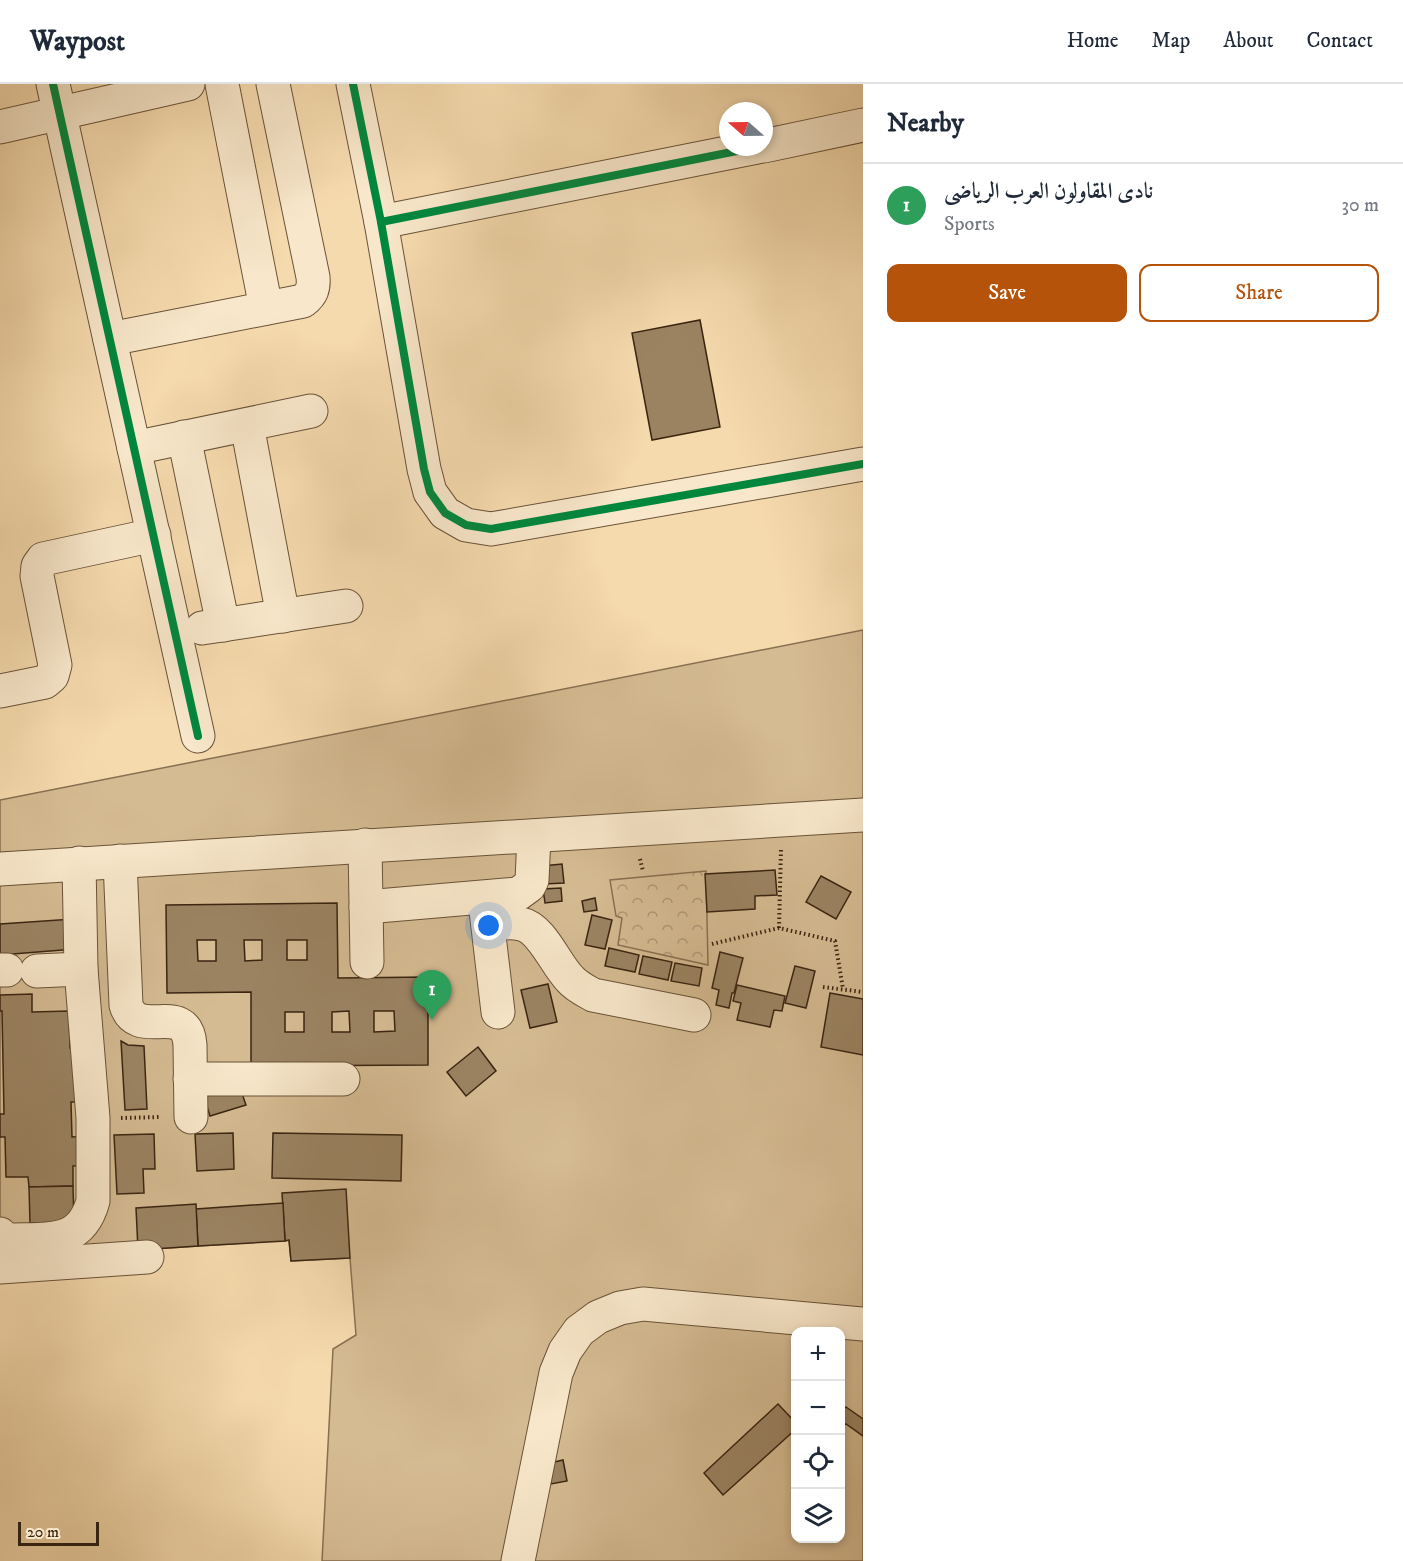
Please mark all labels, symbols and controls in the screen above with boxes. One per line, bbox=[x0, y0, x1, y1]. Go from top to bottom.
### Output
text: Waypost bbox=[30, 24, 125, 59]
text: Home bbox=[1067, 28, 1119, 54]
text: Map bbox=[1152, 28, 1190, 54]
text: About bbox=[1223, 28, 1274, 54]
text: Contact bbox=[1307, 28, 1373, 54]
north arrow bbox=[719, 102, 773, 156]
text: Nearby bbox=[887, 107, 964, 140]
text: نادى المقاولون العرب الرياضى bbox=[944, 178, 1153, 205]
text: 1 bbox=[903, 193, 910, 218]
text: 30 m bbox=[1341, 193, 1379, 218]
text: Sports bbox=[944, 212, 995, 237]
button: Save bbox=[887, 264, 1127, 322]
button: Share bbox=[1139, 264, 1379, 322]
your location bbox=[474, 911, 503, 940]
pin: 1 bbox=[412, 970, 452, 1020]
map controls bbox=[791, 1327, 845, 1543]
button: + bbox=[791, 1327, 845, 1381]
button: − bbox=[791, 1381, 845, 1435]
button: locate bbox=[791, 1435, 845, 1489]
button: layers bbox=[791, 1489, 845, 1543]
scale bar bbox=[18, 1519, 99, 1546]
text: 20 m bbox=[27, 1522, 59, 1542]

